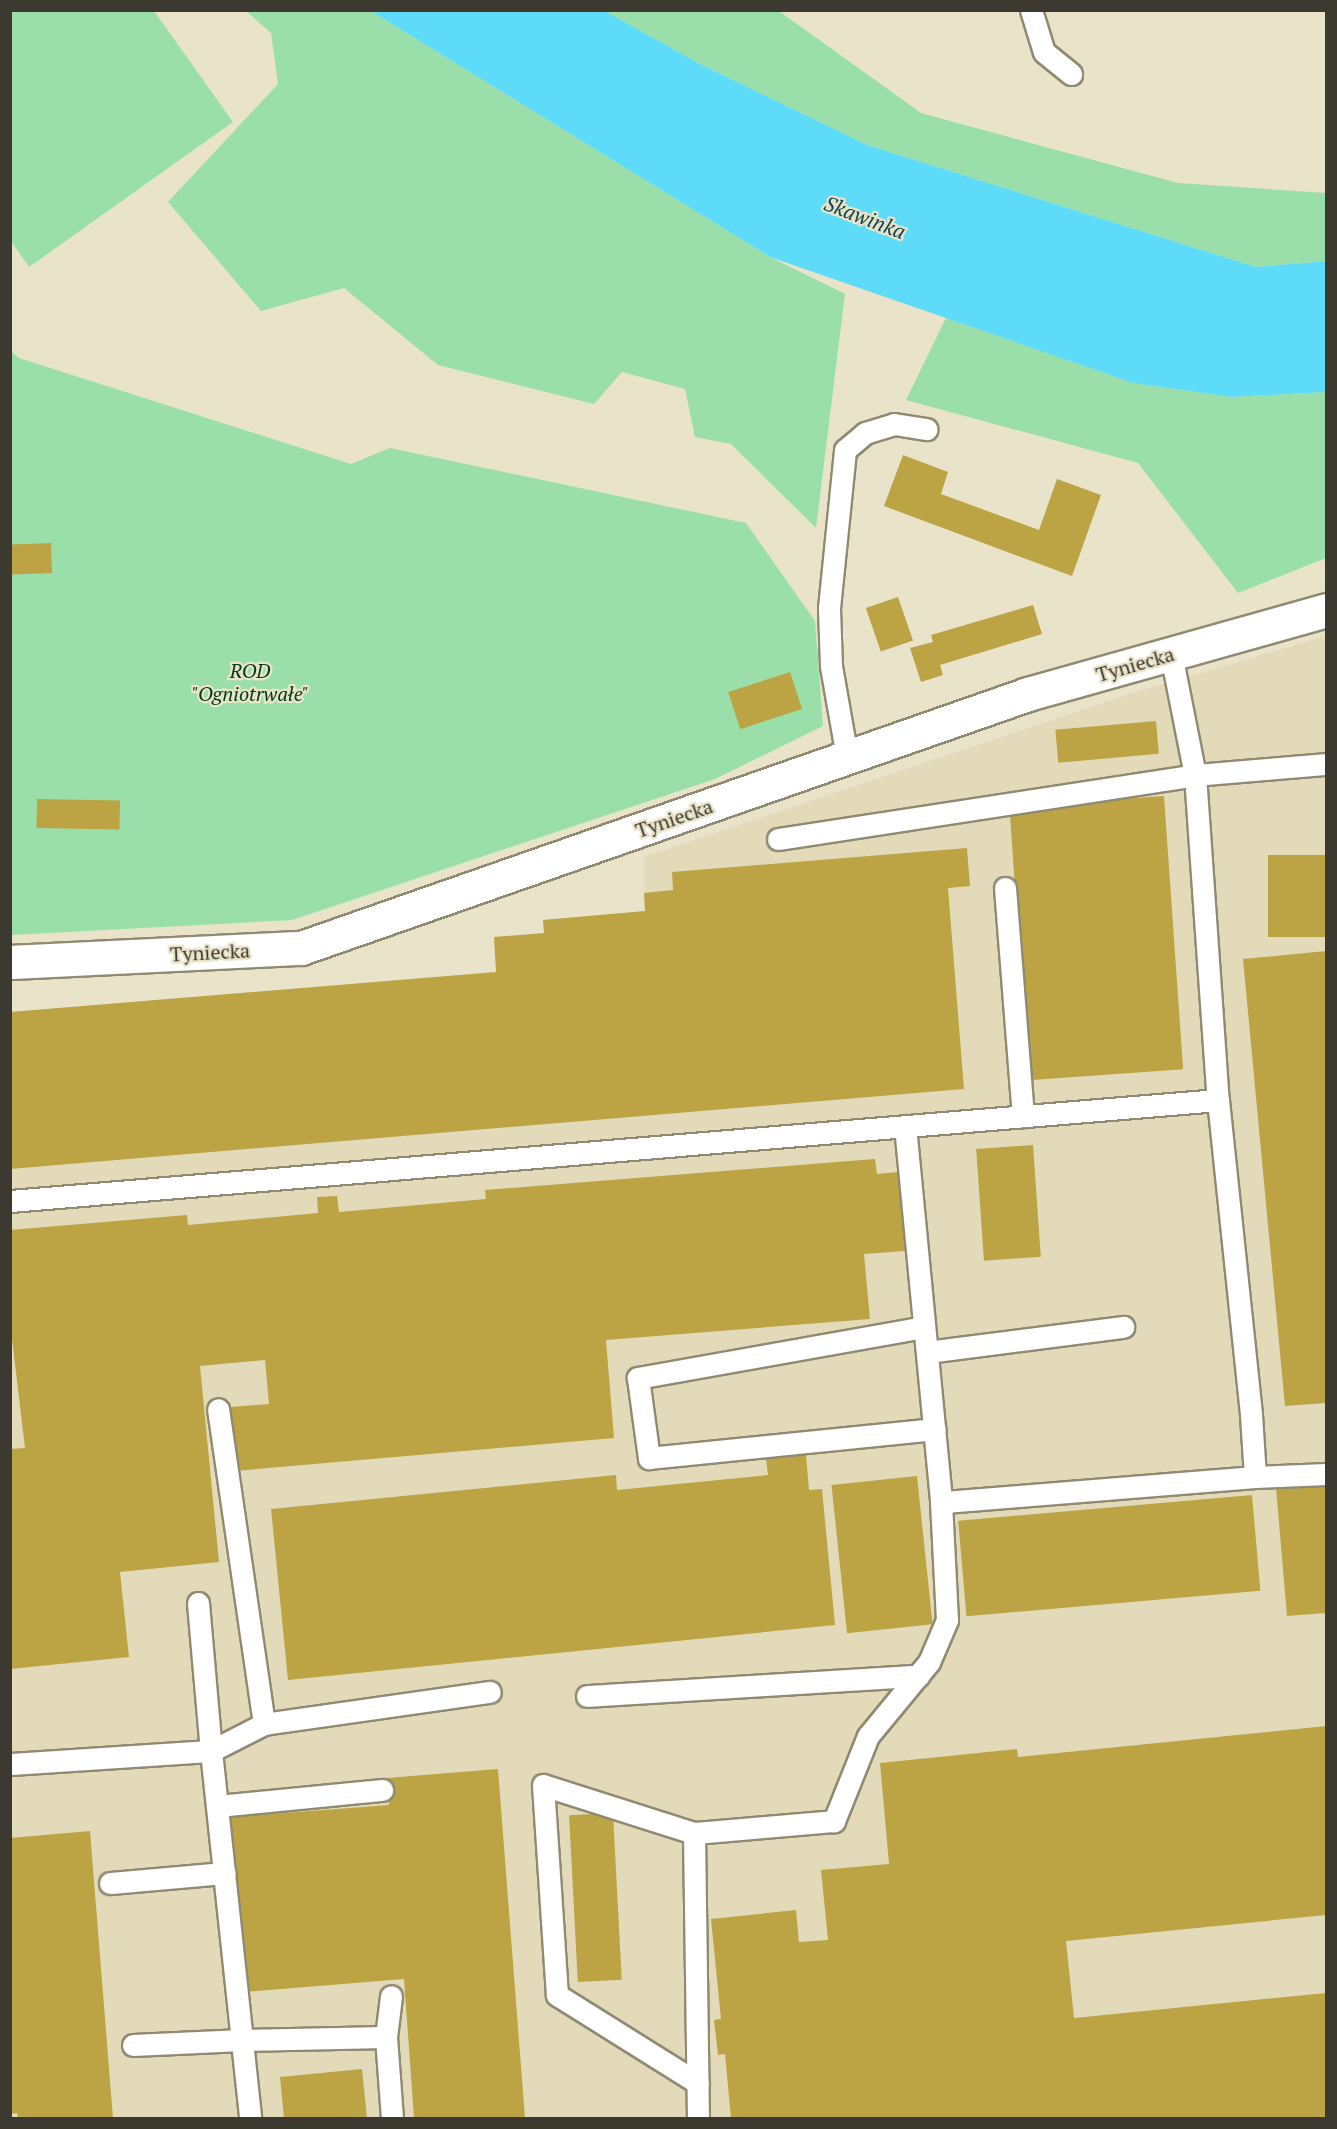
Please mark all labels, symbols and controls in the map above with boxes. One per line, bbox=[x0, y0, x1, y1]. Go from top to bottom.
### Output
water label: Skawinka bbox=[821, 190, 909, 244]
street label: Tyniecka bbox=[1093, 641, 1177, 687]
park label: ROD "Ogniotrwałe" bbox=[192, 659, 308, 706]
street label: Tyniecka bbox=[632, 794, 716, 842]
street label: Tyniecka bbox=[169, 938, 251, 966]

